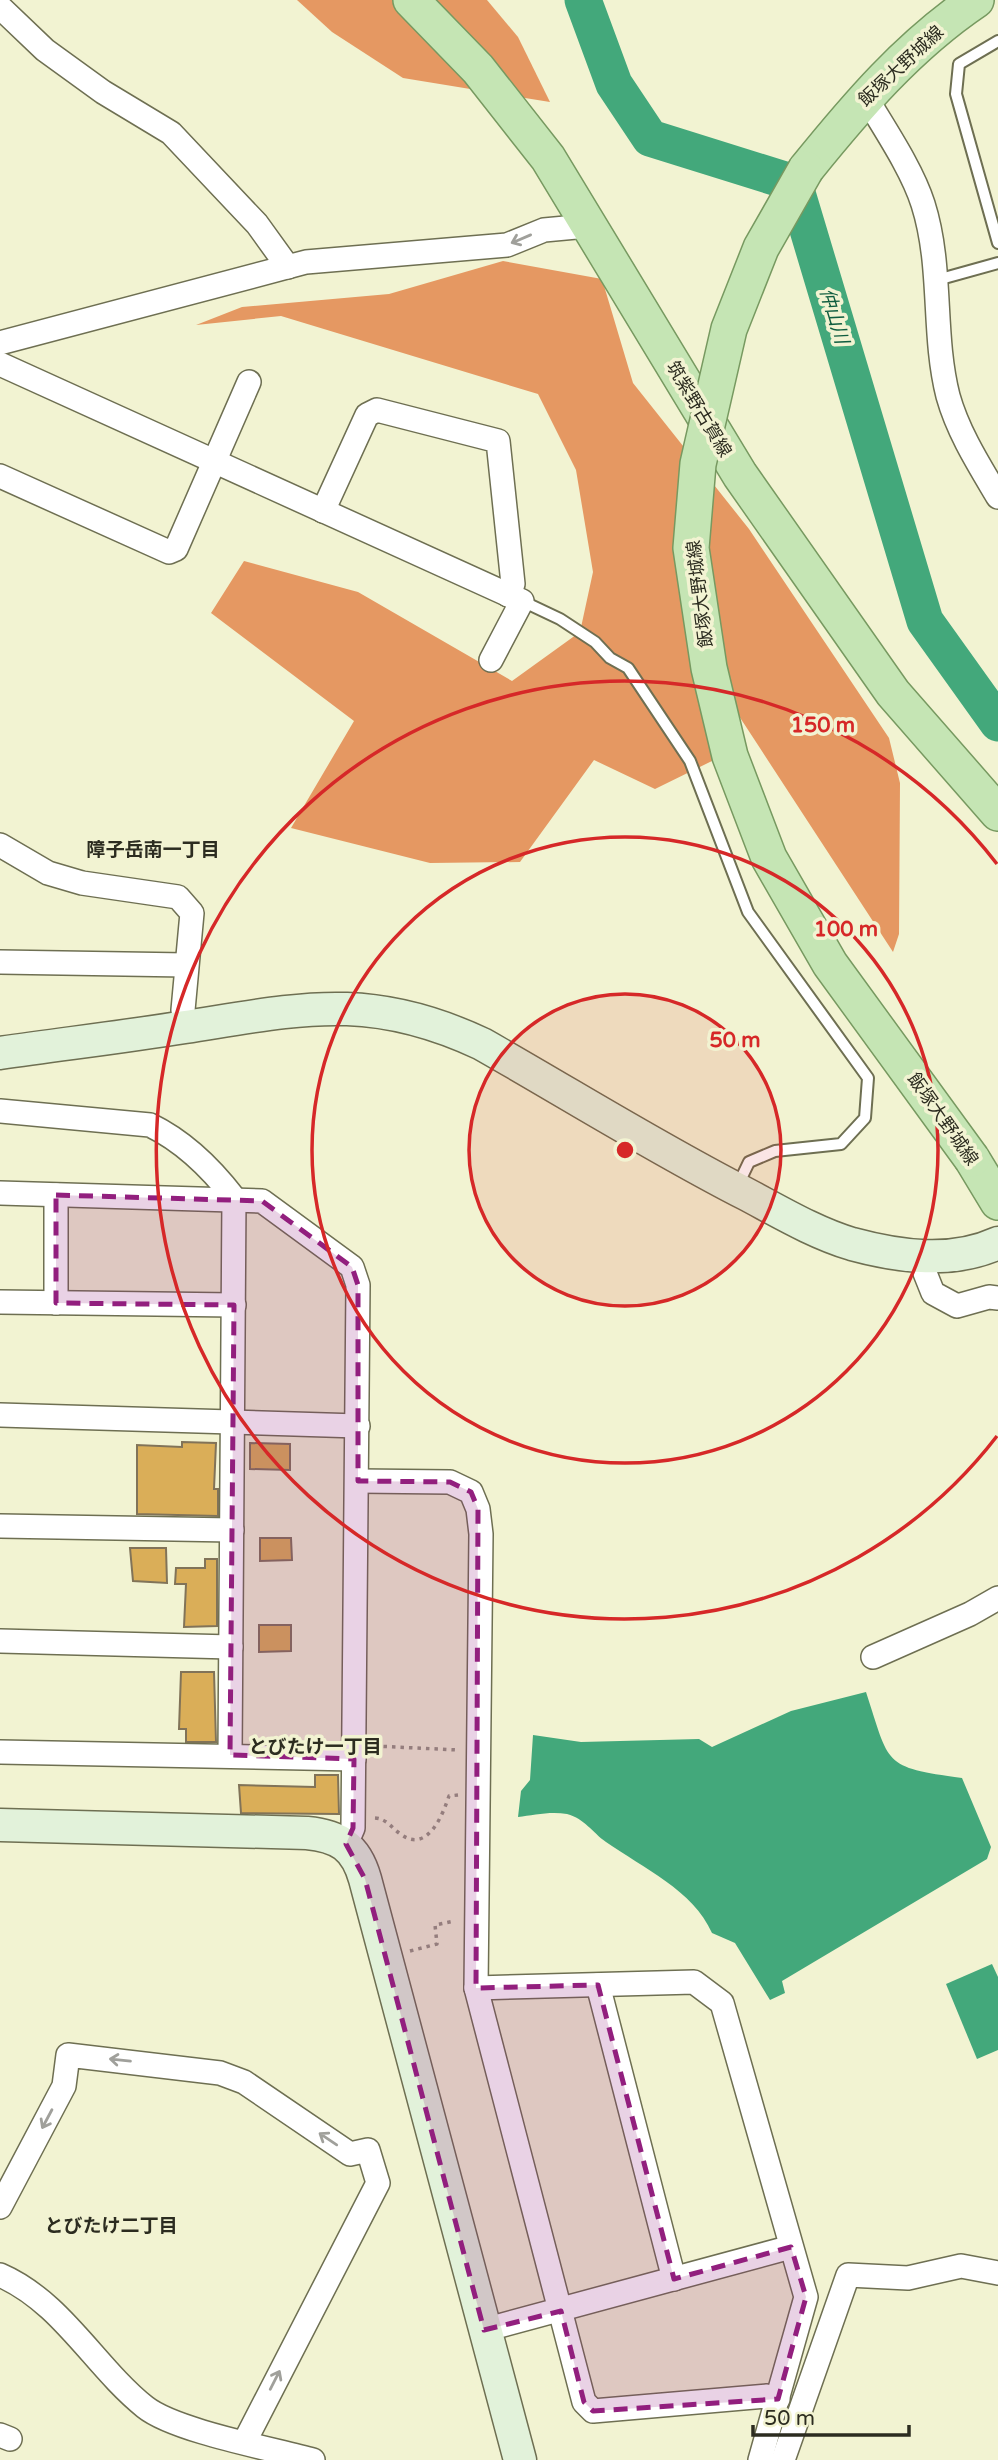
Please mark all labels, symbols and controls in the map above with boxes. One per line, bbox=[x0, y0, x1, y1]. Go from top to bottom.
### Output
street label: 飯塚大野城線 bbox=[854, 21, 948, 111]
one-way arrow bbox=[511, 234, 532, 247]
water label: 仲山川 bbox=[815, 286, 853, 348]
street label: 筑紫野古賀線 bbox=[662, 357, 736, 461]
street label: 飯塚大野城線 bbox=[683, 539, 717, 649]
text: 150 m bbox=[791, 713, 855, 738]
district label: 障子岳南一丁目 bbox=[86, 839, 220, 861]
text: 100 m bbox=[814, 917, 878, 942]
text: 50 m bbox=[709, 1028, 761, 1053]
street label: 飯塚大野城線 bbox=[903, 1068, 983, 1170]
centre of rings bbox=[613, 1138, 637, 1162]
district label: とびたけ一丁目 bbox=[248, 1736, 382, 1758]
one-way arrow bbox=[110, 2054, 132, 2067]
one-way arrow bbox=[39, 2108, 53, 2129]
one-way arrow bbox=[319, 2132, 338, 2146]
district label: とびたけ二丁目 bbox=[44, 2215, 178, 2237]
one-way arrow bbox=[268, 2370, 282, 2391]
scale bar bbox=[753, 2394, 909, 2438]
text: 50 m bbox=[764, 2406, 815, 2431]

